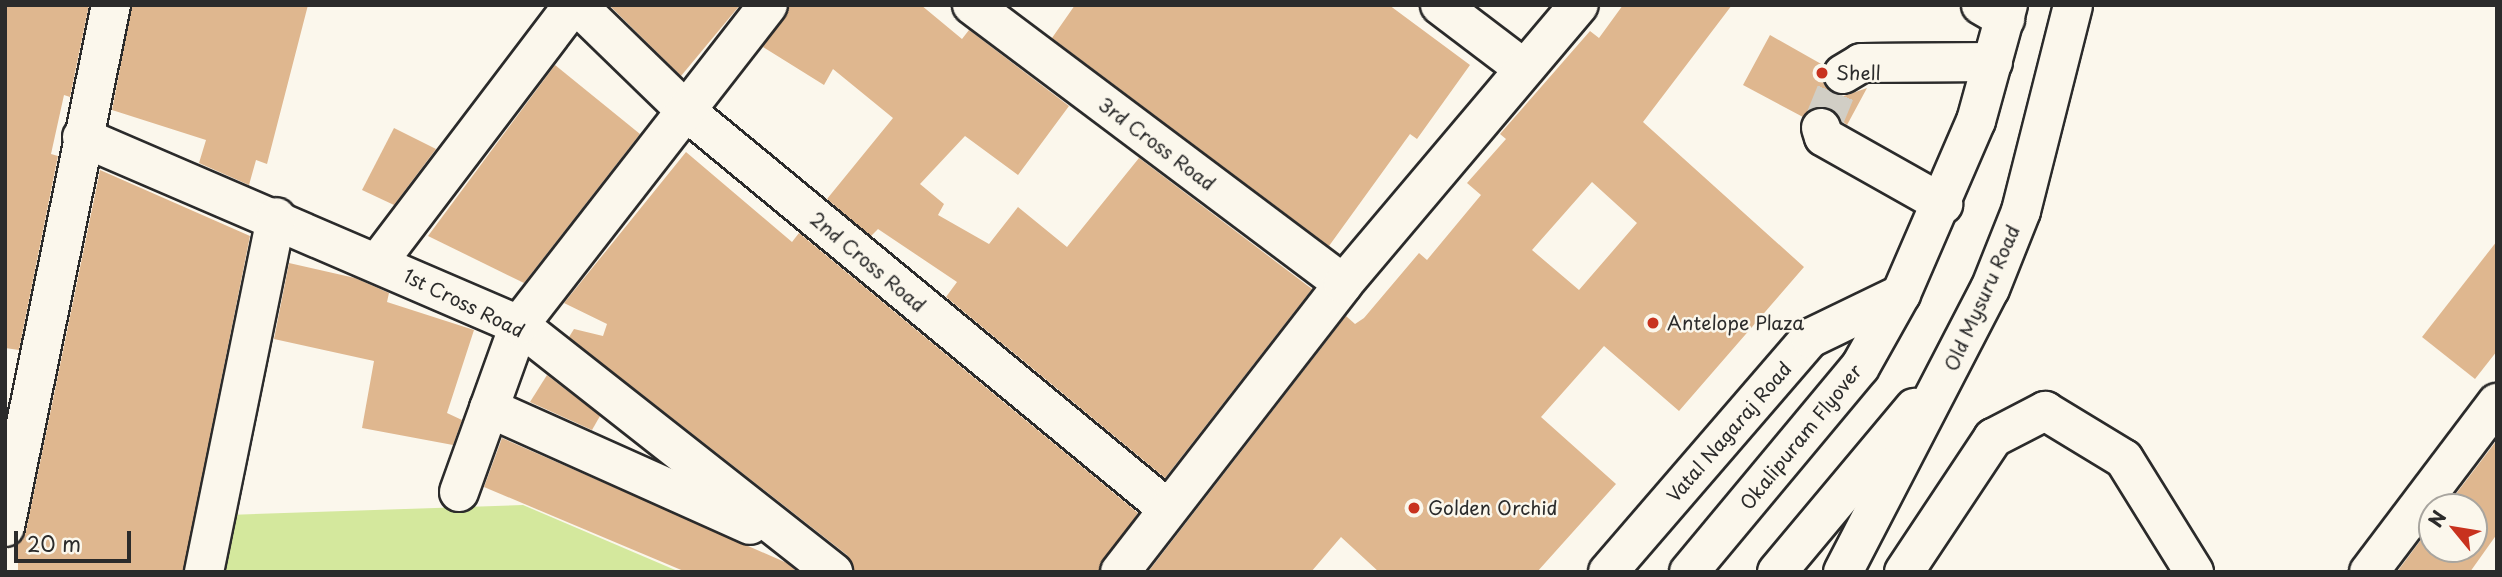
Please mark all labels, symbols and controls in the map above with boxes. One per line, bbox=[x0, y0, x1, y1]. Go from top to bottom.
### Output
place label: Shell bbox=[1836, 62, 1881, 84]
marker: Shell bbox=[1814, 65, 1830, 81]
street label: 3rd Cross Road bbox=[1094, 92, 1220, 196]
street label: 2nd Cross Road bbox=[805, 207, 931, 317]
street label: Old Mysuru Road bbox=[1939, 221, 2025, 375]
street label: 1st Cross Road bbox=[399, 263, 529, 343]
place label: Antelope Plaza bbox=[1667, 312, 1804, 334]
marker: Antelope Plaza bbox=[1645, 315, 1661, 331]
street label: Vatal Nagaraj Road bbox=[1662, 357, 1796, 507]
street label: Okalipuram Flyover bbox=[1735, 360, 1867, 514]
north arrow bbox=[2418, 493, 2488, 563]
place label: Golden Orchid bbox=[1428, 497, 1558, 519]
marker: Golden Orchid bbox=[1406, 500, 1422, 516]
text: N bbox=[2421, 505, 2452, 532]
scale bar bbox=[18, 518, 135, 562]
text: 20 m bbox=[27, 527, 81, 559]

